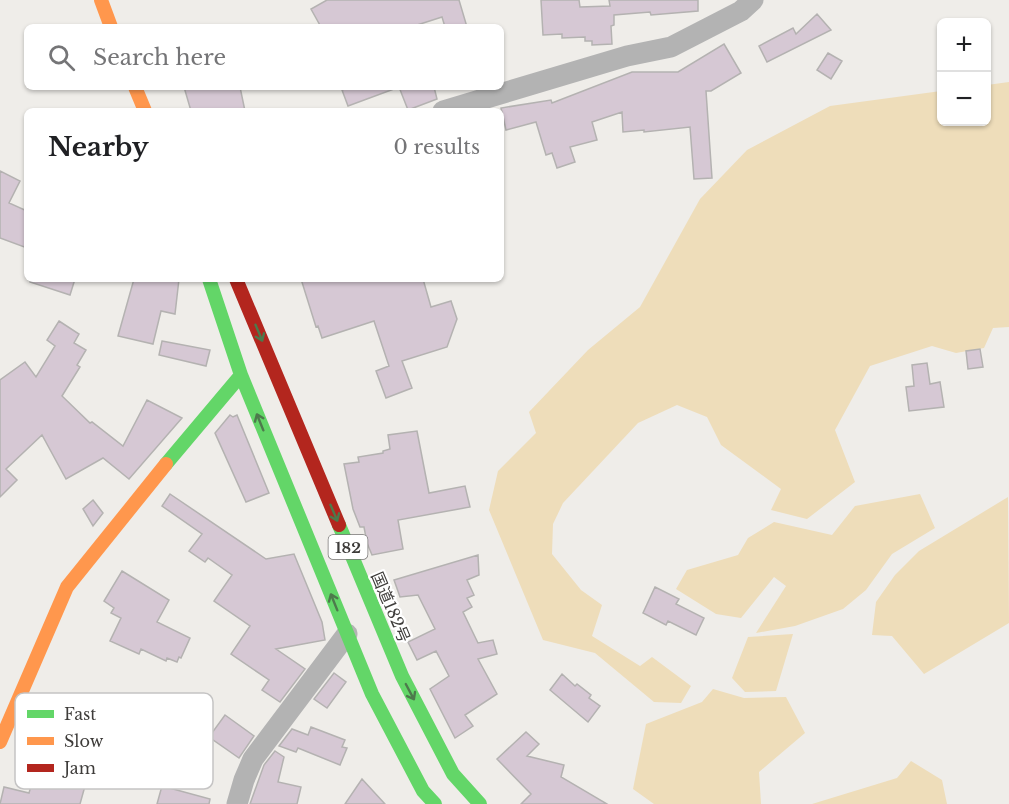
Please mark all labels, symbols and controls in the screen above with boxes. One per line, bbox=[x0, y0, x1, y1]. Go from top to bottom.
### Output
map controls bbox=[937, 18, 991, 126]
button: + bbox=[937, 18, 991, 72]
search box bbox=[24, 24, 504, 90]
icon: search bbox=[45, 41, 78, 74]
text: Search here bbox=[93, 44, 226, 71]
button: − bbox=[937, 72, 991, 126]
text: Nearby bbox=[48, 131, 149, 163]
text: 0 results bbox=[394, 135, 480, 159]
one-way arrow bbox=[254, 323, 265, 342]
one-way arrow bbox=[254, 413, 265, 431]
one-way arrow bbox=[329, 503, 340, 522]
road number: 182 bbox=[328, 535, 368, 559]
street label: 国道182号 bbox=[367, 569, 415, 645]
one-way arrow bbox=[328, 593, 339, 612]
one-way arrow bbox=[405, 683, 417, 701]
legend bbox=[15, 693, 213, 789]
text: Fast bbox=[64, 704, 96, 724]
text: Slow bbox=[64, 731, 104, 751]
text: Jam bbox=[62, 758, 96, 778]

